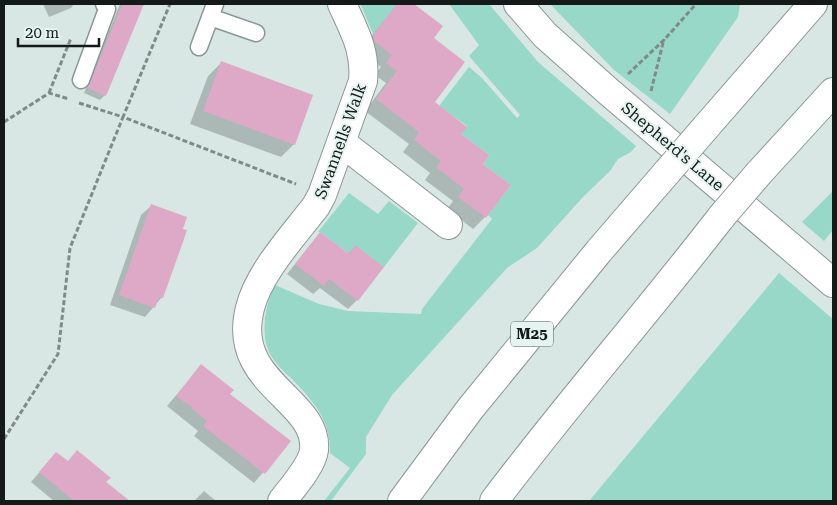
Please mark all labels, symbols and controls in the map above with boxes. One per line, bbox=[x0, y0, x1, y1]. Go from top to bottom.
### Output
scale bar bbox=[18, 15, 99, 47]
text: 20 m bbox=[25, 24, 60, 42]
street label: Swannells Walk bbox=[311, 81, 370, 202]
street label: Shepherd's Lane bbox=[618, 98, 728, 195]
road number: M25 bbox=[511, 322, 553, 346]

